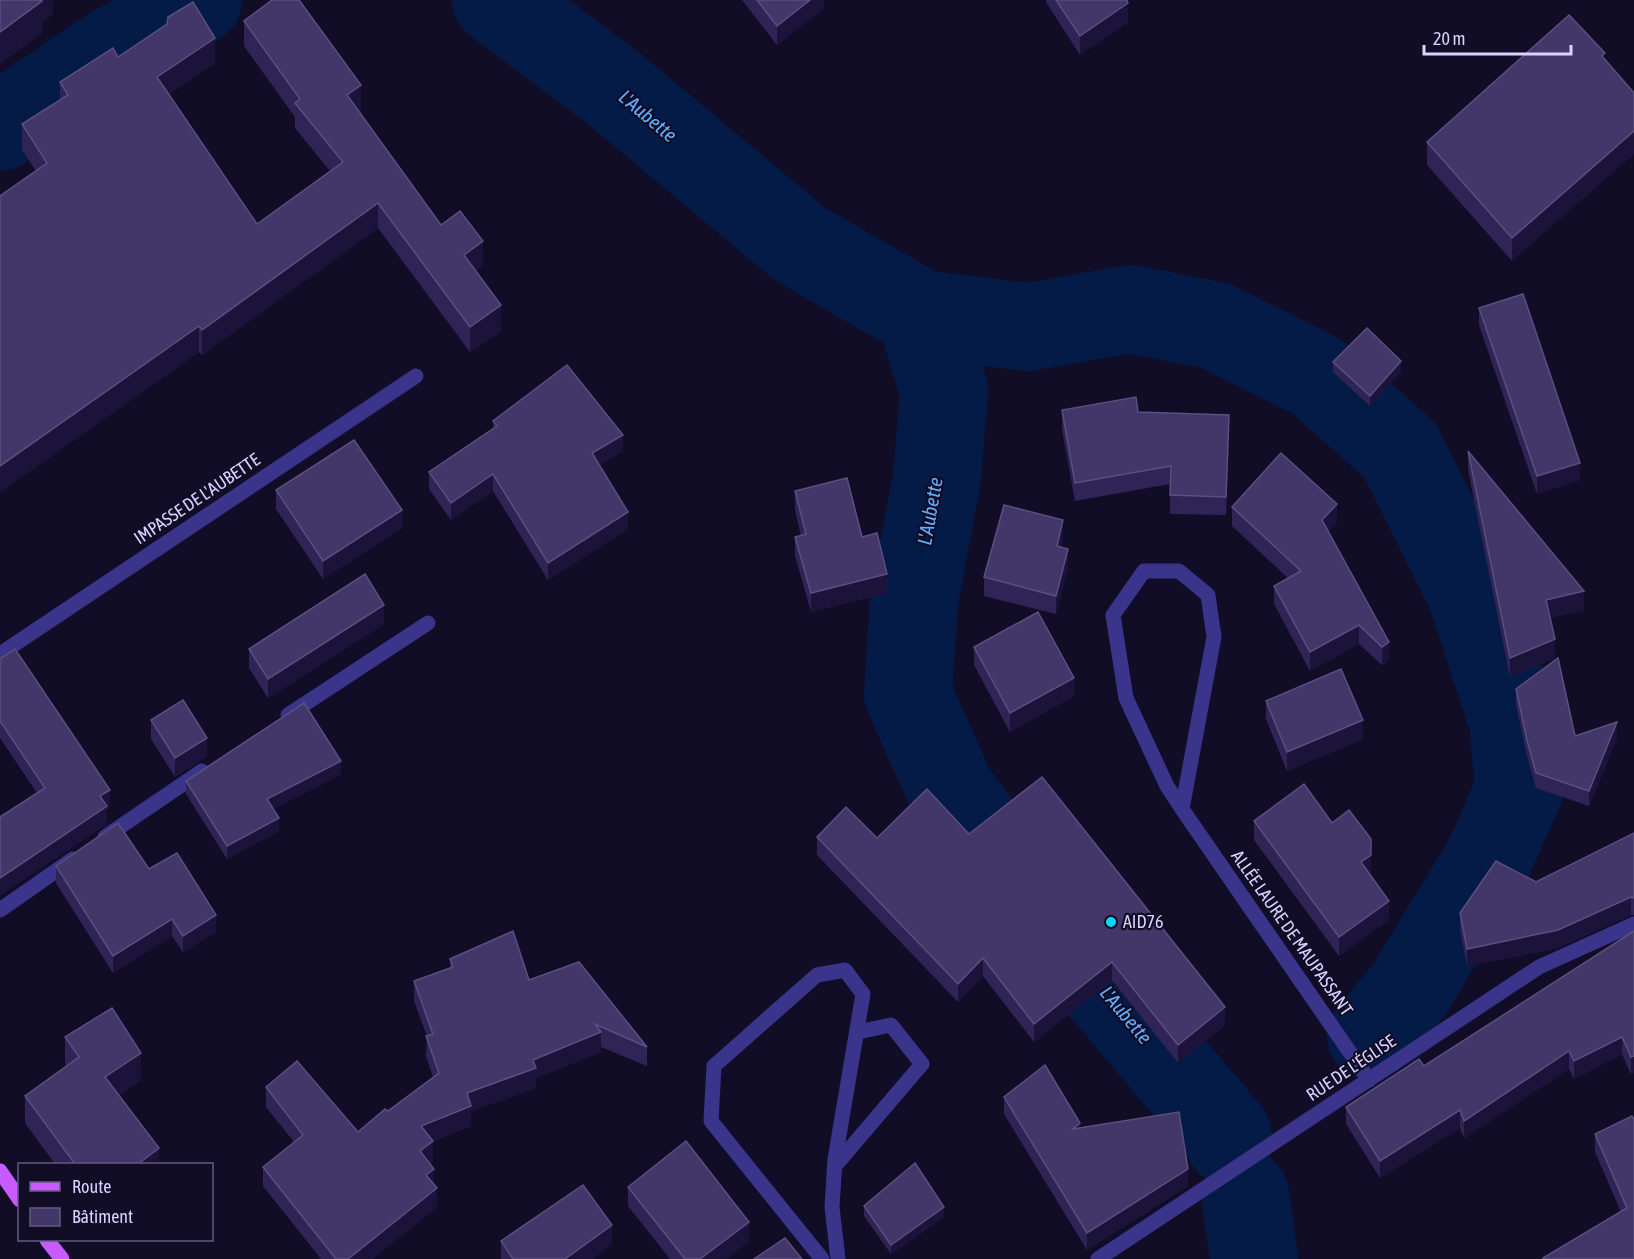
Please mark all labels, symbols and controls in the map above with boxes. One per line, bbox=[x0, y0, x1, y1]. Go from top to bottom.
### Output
scale bar bbox=[1424, 18, 1571, 56]
text: 20 m bbox=[1433, 28, 1465, 49]
water label: L'Aubette bbox=[615, 85, 682, 146]
street label: IMPASSE DE L'AUBETTE bbox=[130, 449, 264, 548]
water label: L'Aubette bbox=[912, 475, 947, 547]
street label: ALLÉE LAURE DE MAUPASSANT bbox=[1227, 846, 1358, 1020]
place label: AID76 bbox=[1123, 911, 1163, 932]
marker: AID76 bbox=[1104, 915, 1118, 929]
water label: L'Aubette bbox=[1096, 981, 1157, 1048]
street label: RUE DE L'ÉGLISE bbox=[1302, 1030, 1400, 1105]
legend bbox=[18, 1163, 213, 1241]
text: Route bbox=[72, 1176, 111, 1197]
text: Bâtiment bbox=[72, 1206, 133, 1227]

